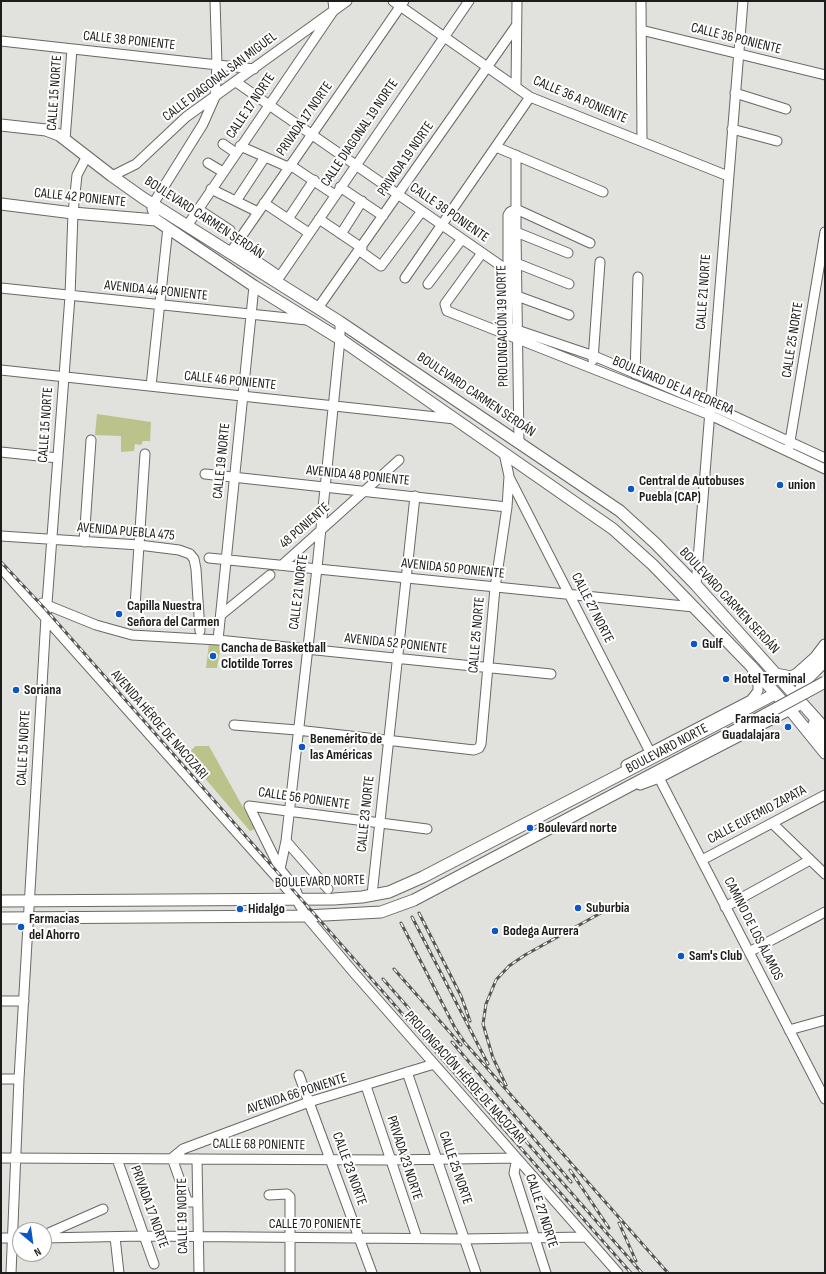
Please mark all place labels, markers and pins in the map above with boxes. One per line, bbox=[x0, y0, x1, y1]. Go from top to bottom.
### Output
place label: Central de Autobuses Puebla (CAP) bbox=[639, 473, 744, 506]
place label: union bbox=[788, 477, 816, 493]
marker: union bbox=[775, 480, 785, 490]
marker: Central de Autobuses Puebla (CAP) bbox=[626, 484, 636, 494]
place label: Capilla Nuestra Señora del Carmen bbox=[127, 598, 219, 630]
marker: Capilla Nuestra Señora del Carmen bbox=[114, 609, 124, 619]
place label: Gulf bbox=[702, 636, 723, 652]
marker: Gulf bbox=[689, 639, 699, 649]
place label: Cancha de Basketball Clotilde Torres bbox=[221, 640, 326, 672]
marker: Cancha de Basketball Clotilde Torres bbox=[208, 651, 218, 661]
place label: Hotel Terminal bbox=[734, 671, 806, 687]
marker: Hotel Terminal bbox=[721, 674, 731, 684]
place label: Soriana bbox=[24, 682, 61, 698]
marker: Soriana bbox=[11, 685, 21, 695]
place label: Farmacia Guadalajara bbox=[722, 711, 780, 744]
marker: Farmacia Guadalajara bbox=[783, 722, 793, 732]
place label: Benemérito de las Américas bbox=[310, 731, 382, 764]
marker: Benemérito de las Américas bbox=[297, 742, 307, 752]
place label: Boulevard norte bbox=[538, 820, 617, 836]
marker: Boulevard norte bbox=[525, 823, 535, 833]
place label: Suburbia bbox=[586, 900, 630, 916]
place label: Hidalgo bbox=[248, 901, 285, 917]
marker: Suburbia bbox=[573, 903, 583, 913]
marker: Hidalgo bbox=[235, 904, 245, 914]
place label: Farmacias del Ahorro bbox=[29, 911, 80, 944]
marker: Farmacias del Ahorro bbox=[16, 922, 26, 932]
place label: Bodega Aurrera bbox=[503, 923, 579, 939]
marker: Bodega Aurrera bbox=[490, 926, 500, 936]
place label: Sam's Club bbox=[689, 948, 742, 964]
marker: Sam's Club bbox=[676, 951, 686, 961]

